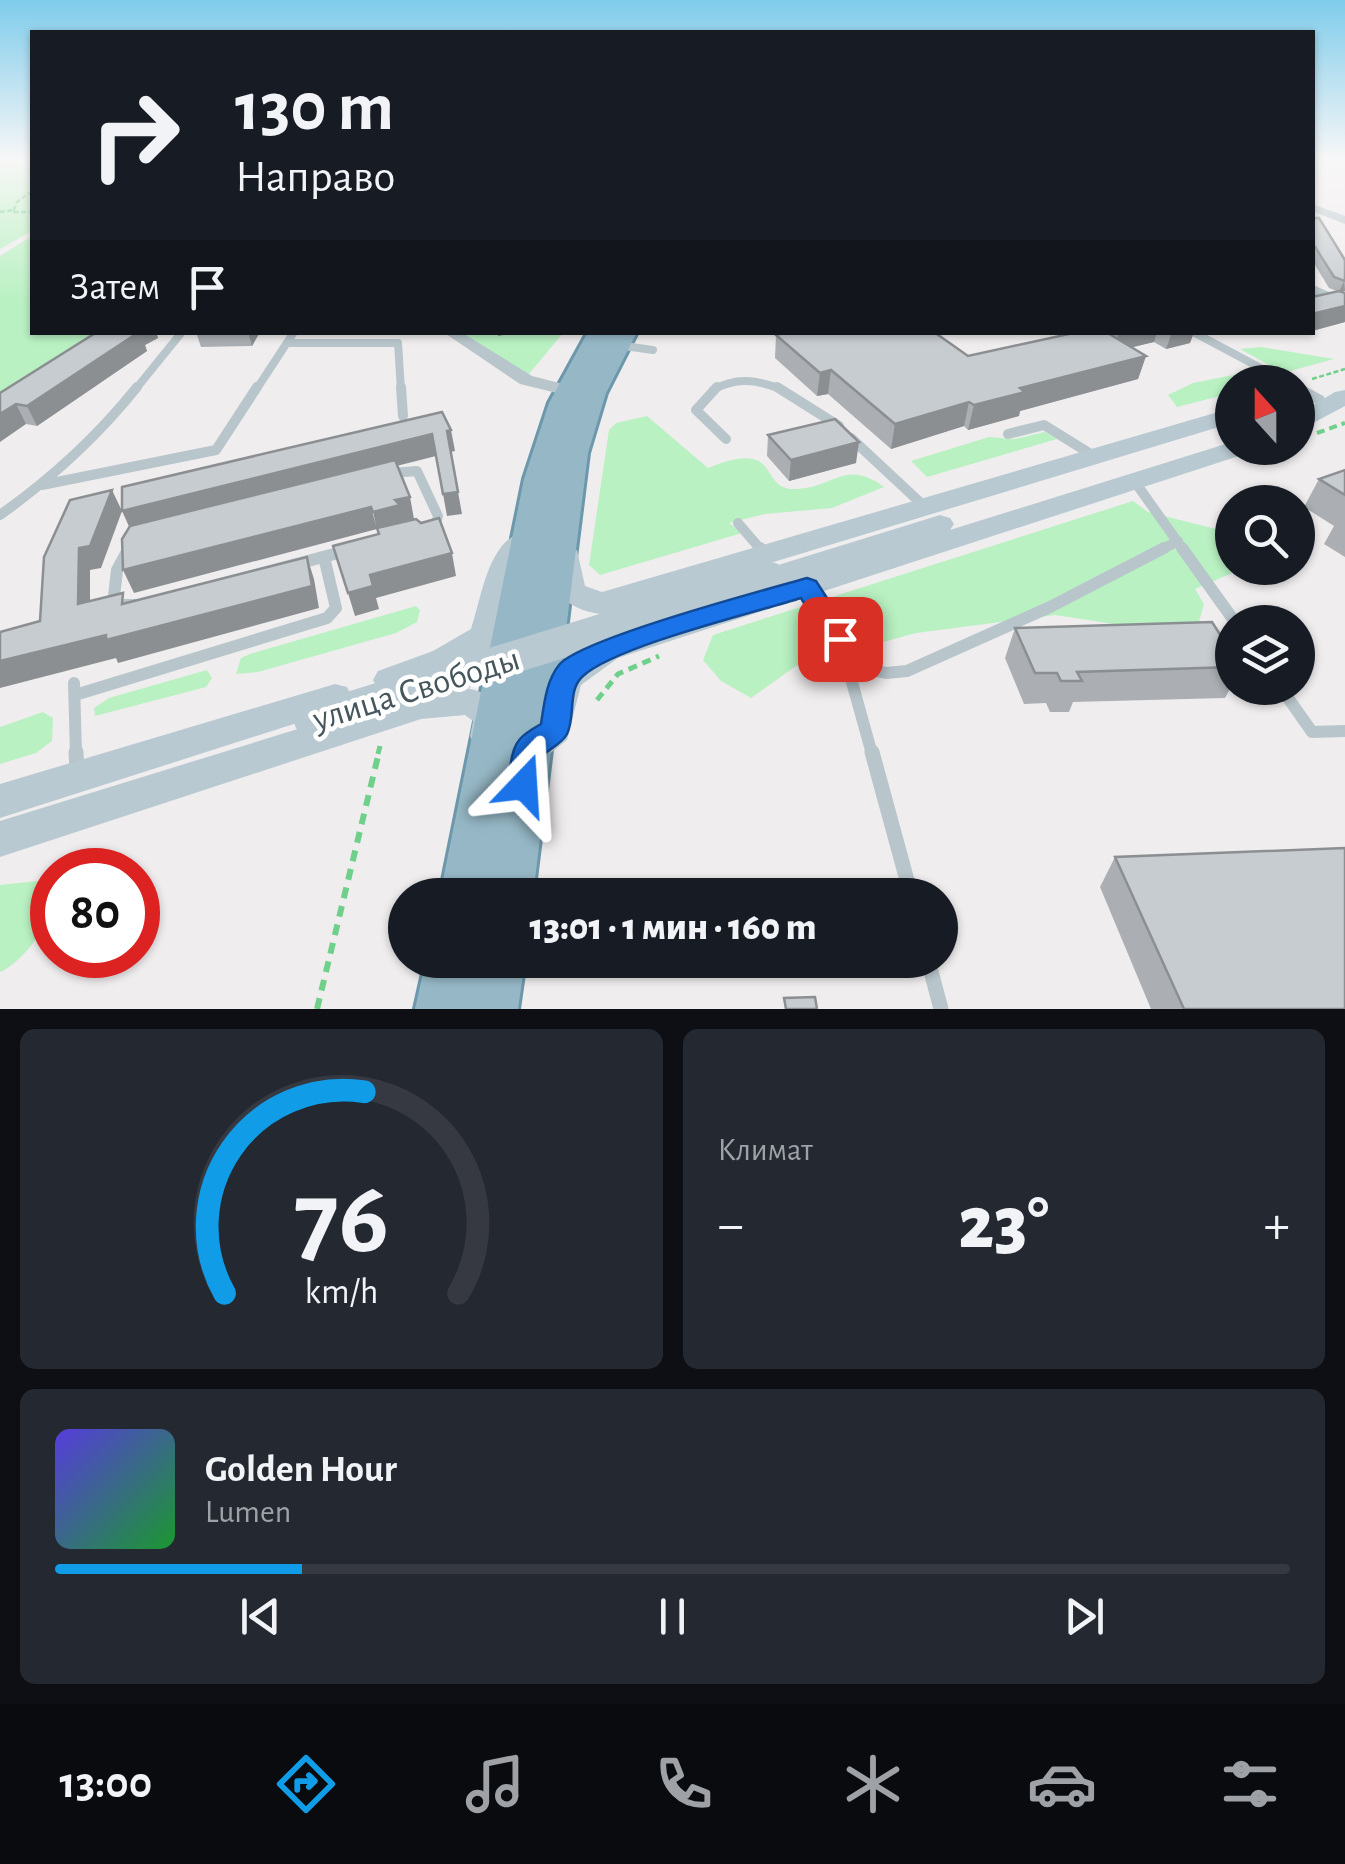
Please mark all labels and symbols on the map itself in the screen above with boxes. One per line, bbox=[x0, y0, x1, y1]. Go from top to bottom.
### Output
north arrow bbox=[1215, 365, 1315, 465]
pin bbox=[798, 597, 883, 682]
street label: улица Свободы bbox=[308, 641, 524, 738]
position arrow bbox=[472, 733, 576, 837]
speed limit sign: 80 bbox=[30, 848, 160, 978]

